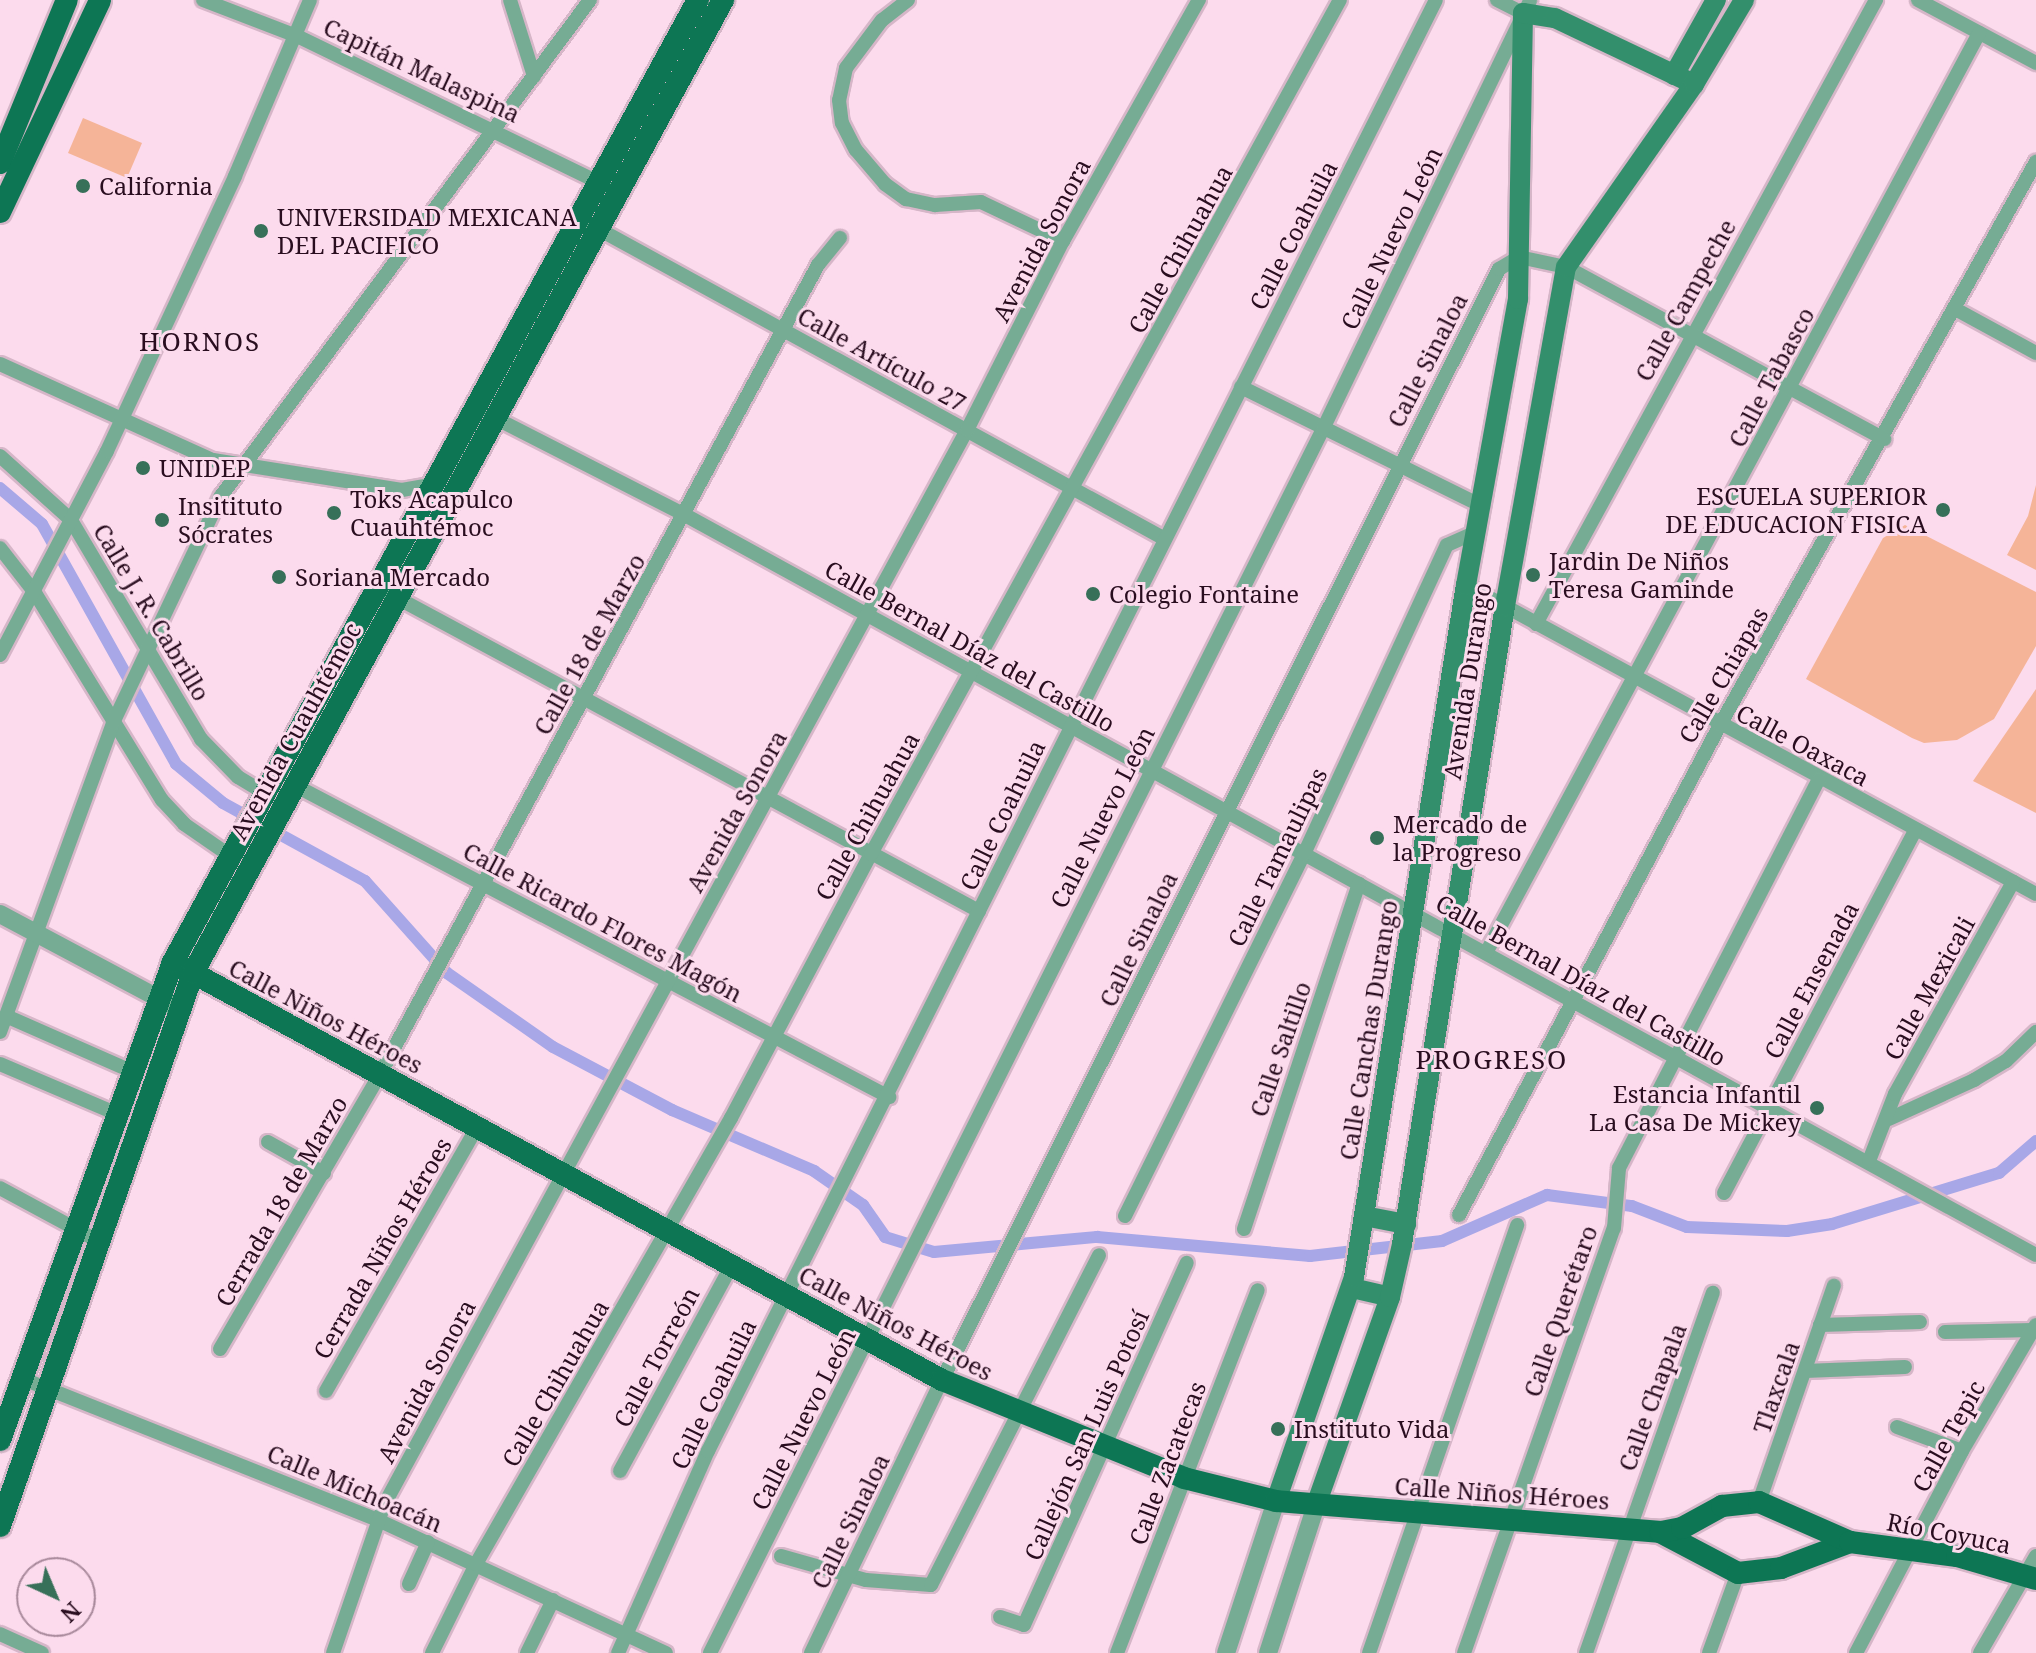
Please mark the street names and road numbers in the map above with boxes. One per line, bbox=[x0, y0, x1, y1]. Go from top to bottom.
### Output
street label: Capitán Malaspina bbox=[319, 12, 525, 128]
street label: Calle Nuevo León bbox=[1334, 142, 1448, 334]
street label: Avenida Sonora bbox=[986, 154, 1096, 326]
street label: Calle Coahuila bbox=[1243, 156, 1343, 314]
street label: Calle Chihuahua bbox=[1122, 160, 1238, 338]
street label: Calle Campeche bbox=[1629, 214, 1741, 386]
street label: Calle Sinaloa bbox=[1381, 288, 1473, 432]
street label: Calle Artículo 27 bbox=[793, 301, 971, 417]
street label: Calle Tabasco bbox=[1722, 302, 1820, 452]
street label: Calle J. R. Cabrillo bbox=[88, 518, 216, 706]
street label: Calle 18 de Marzo bbox=[527, 548, 651, 740]
street label: Calle Bernal Díaz del Castillo bbox=[820, 554, 1120, 738]
street label: Avenida Durango bbox=[1437, 580, 1497, 782]
street label: Calle Chiapas bbox=[1672, 602, 1774, 748]
street label: Avenida Cuauhtémoc bbox=[223, 618, 367, 844]
street label: Calle Oaxaca bbox=[1732, 698, 1874, 792]
street label: Calle Nuevo León bbox=[1044, 721, 1160, 913]
street label: Avenida Sonora bbox=[680, 725, 792, 897]
street label: Calle Chihuahua bbox=[809, 727, 925, 905]
street label: Calle Coahuila bbox=[953, 735, 1051, 895]
street label: Calle Tamaulipas bbox=[1221, 763, 1333, 951]
street label: Calle Ricardo Flores Magón bbox=[458, 836, 748, 1008]
street label: Calle Sinaloa bbox=[1093, 867, 1183, 1011]
street label: Calle Bernal Díaz del Castillo bbox=[1431, 888, 1731, 1072]
street label: Calle Ensenada bbox=[1758, 897, 1864, 1063]
street label: Calle Canchas Durango bbox=[1333, 898, 1403, 1162]
street label: Calle Mexicali bbox=[1878, 911, 1980, 1065]
street label: Calle Niños Héroes bbox=[224, 953, 428, 1079]
street label: Calle Saltillo bbox=[1243, 978, 1317, 1120]
street label: Cerrada 18 de Marzo bbox=[209, 1091, 353, 1311]
street label: Cerrada Niños Héroes bbox=[307, 1132, 457, 1364]
street label: Calle Querétaro bbox=[1517, 1222, 1603, 1400]
street label: Calle Niños Héroes bbox=[794, 1260, 998, 1386]
street label: Calle Torreón bbox=[607, 1282, 705, 1432]
street label: Calle Chihuahua bbox=[496, 1294, 614, 1472]
street label: Avenida Sonora bbox=[371, 1295, 481, 1467]
street label: Callejón San Luis Potosí bbox=[1018, 1305, 1154, 1565]
street label: Calle Coahuila bbox=[664, 1314, 762, 1474]
street label: Calle Chapala bbox=[1612, 1319, 1692, 1475]
street label: Calle Nuevo León bbox=[745, 1323, 861, 1515]
street label: Tlaxcala bbox=[1747, 1337, 1805, 1437]
street label: Calle Tepic bbox=[1906, 1375, 1990, 1497]
street label: Calle Zacatecas bbox=[1123, 1377, 1211, 1549]
street label: Calle Michoacán bbox=[263, 1438, 447, 1538]
street label: Calle Sinaloa bbox=[805, 1449, 895, 1593]
street label: Calle Niños Héroes bbox=[1394, 1471, 1610, 1515]
street label: Río Coyuca bbox=[1885, 1507, 2013, 1559]

